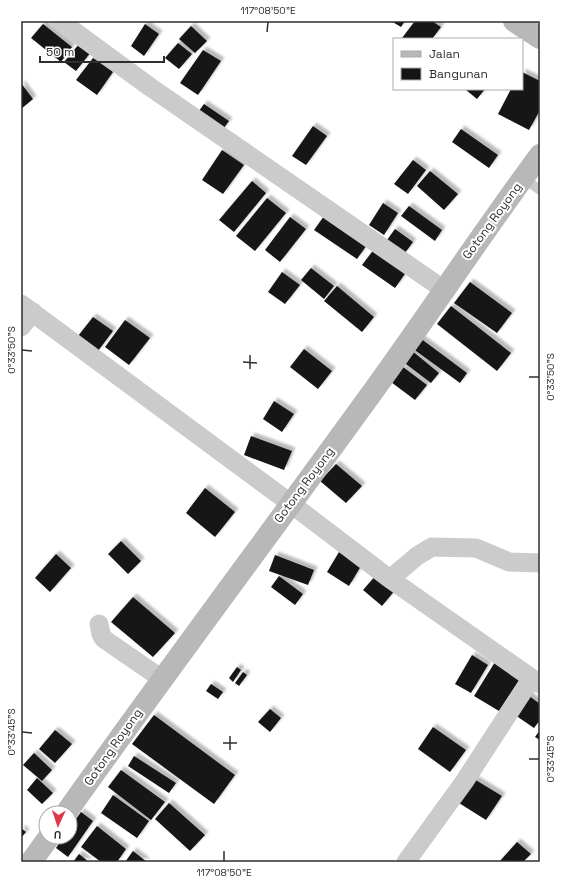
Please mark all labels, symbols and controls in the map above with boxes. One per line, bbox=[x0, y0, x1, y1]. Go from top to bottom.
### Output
text: 117°08'50"E bbox=[240, 4, 296, 17]
scale bar bbox=[40, 38, 164, 64]
legend bbox=[393, 38, 523, 90]
text: 50 m bbox=[46, 44, 74, 60]
text: Jalan bbox=[429, 46, 460, 62]
text: Bangunan bbox=[429, 66, 488, 82]
street label: Gotong Royong bbox=[459, 180, 525, 262]
text: 0°33'50"S bbox=[5, 326, 18, 374]
text: 0°33'50"S bbox=[544, 353, 557, 401]
street label: Gotong Royong bbox=[270, 444, 338, 526]
street label: Gotong Royong bbox=[80, 705, 146, 789]
text: 0°33'45"S bbox=[5, 708, 18, 756]
text: 0°33'45"S bbox=[544, 735, 557, 783]
north arrow bbox=[38, 805, 78, 845]
text: U bbox=[53, 828, 62, 842]
text: 117°08'50"E bbox=[196, 866, 252, 879]

